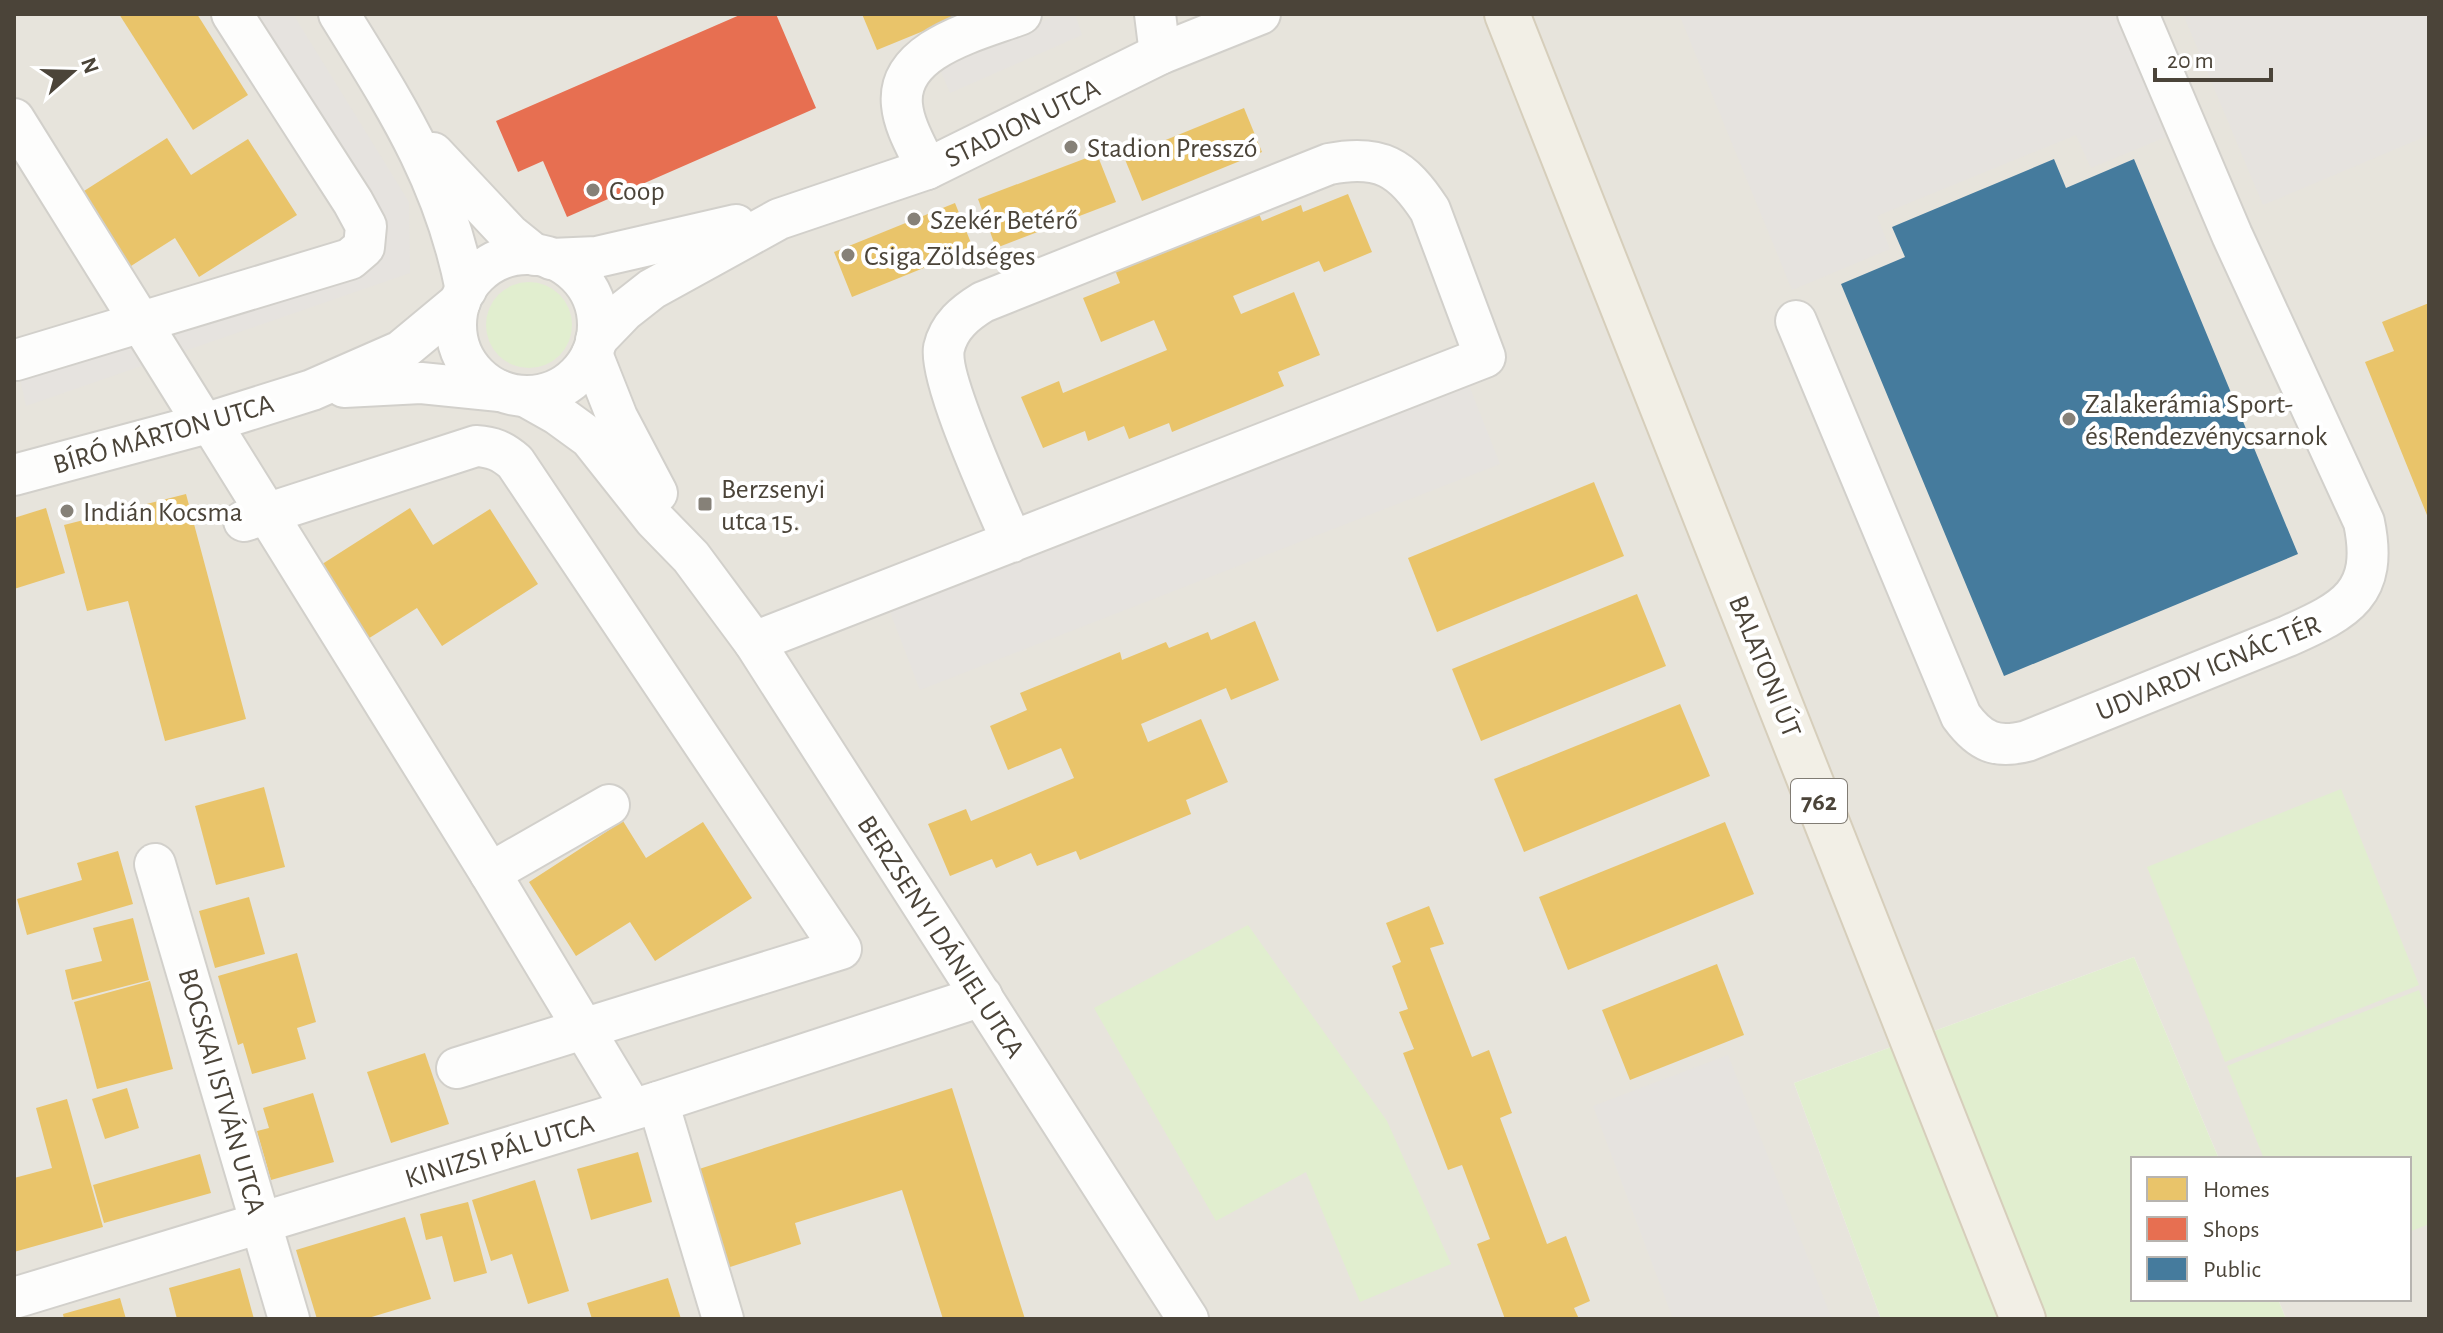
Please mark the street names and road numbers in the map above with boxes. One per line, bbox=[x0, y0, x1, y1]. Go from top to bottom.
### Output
street label: STADION UTCA bbox=[941, 74, 1105, 173]
street label: BÍRÓ MÁRTON UTCA bbox=[49, 387, 277, 480]
street label: BALATONI ÚT bbox=[1723, 591, 1808, 742]
street label: UDVARDY IGNÁC TÉR bbox=[2091, 608, 2325, 727]
road number: 762 bbox=[1791, 779, 1847, 823]
street label: BERZSENYI DÁNIEL UTCA bbox=[852, 809, 1032, 1063]
street label: BOCSKAI ISTVÁN UTCA bbox=[173, 965, 272, 1218]
street label: KINIZSI PÁL UTCA bbox=[401, 1107, 597, 1194]

